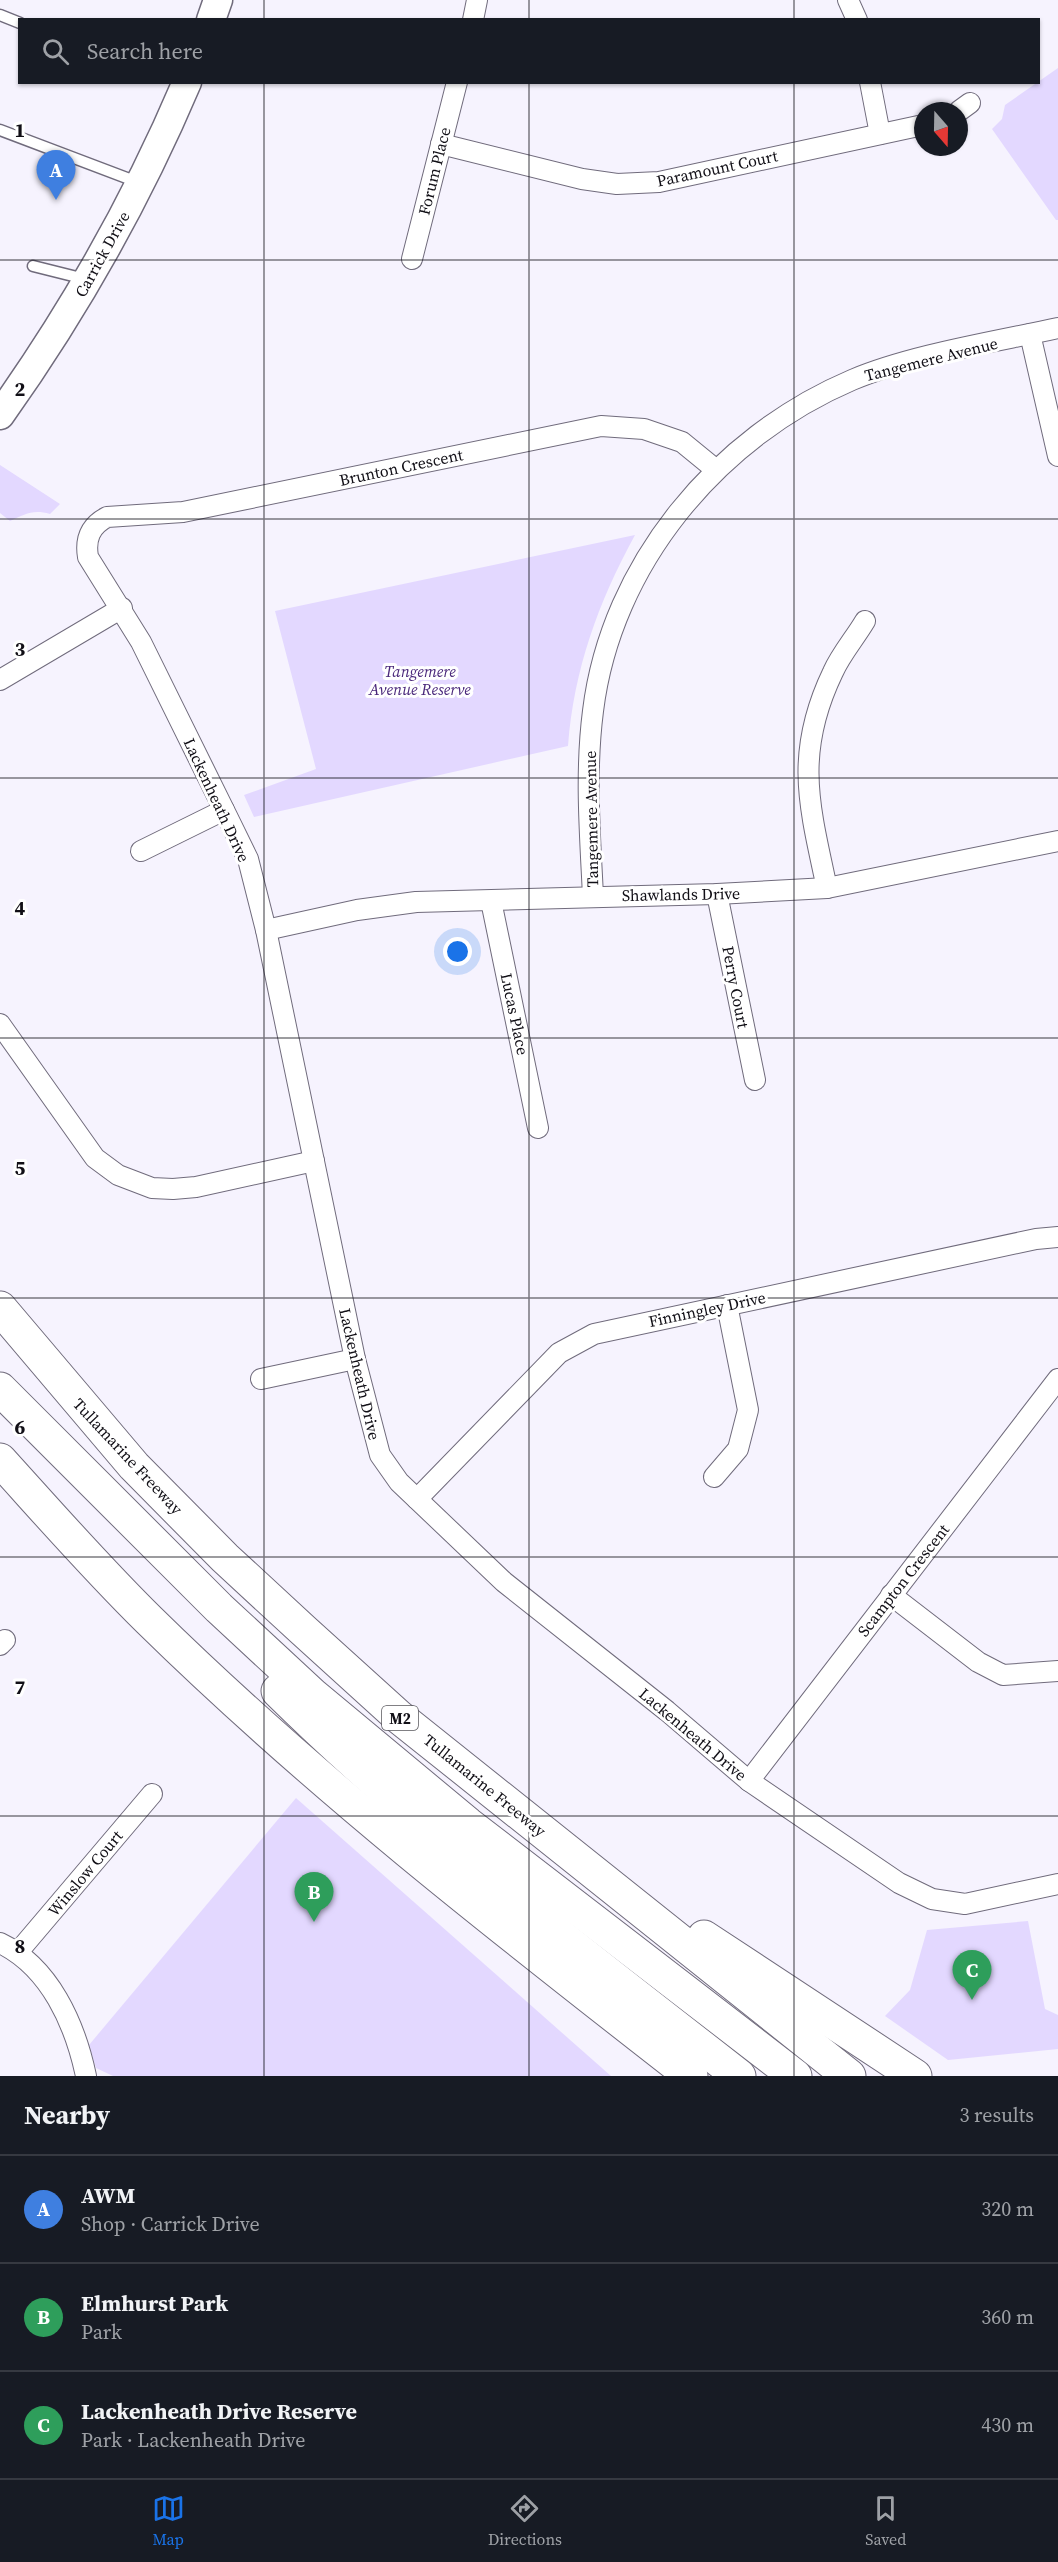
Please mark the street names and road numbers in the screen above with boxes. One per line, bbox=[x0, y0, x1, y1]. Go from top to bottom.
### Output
street label: Forum Place bbox=[412, 125, 456, 217]
street label: Paramount Court bbox=[654, 144, 780, 192]
street label: Carrick Drive bbox=[69, 207, 135, 301]
street label: Tangemere Avenue bbox=[862, 332, 1000, 386]
street label: Brunton Crescent bbox=[337, 443, 466, 491]
street label: Lackenheath Drive bbox=[179, 734, 255, 866]
street label: Tangemere Avenue bbox=[579, 750, 603, 888]
street label: Shawlands Drive bbox=[622, 882, 740, 906]
street label: Perry Court bbox=[717, 944, 755, 1031]
street label: Lucas Place bbox=[496, 971, 534, 1057]
street label: Finningley Drive bbox=[646, 1286, 768, 1332]
street label: Lackenheath Drive bbox=[334, 1306, 386, 1442]
street label: Tullamarine Freeway bbox=[68, 1393, 188, 1519]
street label: Scampton Crescent bbox=[852, 1518, 954, 1641]
street label: Lackenheath Drive bbox=[634, 1682, 752, 1786]
road number: M2 bbox=[382, 1706, 418, 1730]
street label: Tullamarine Freeway bbox=[419, 1729, 551, 1842]
street label: Winslow Court bbox=[42, 1825, 128, 1921]

